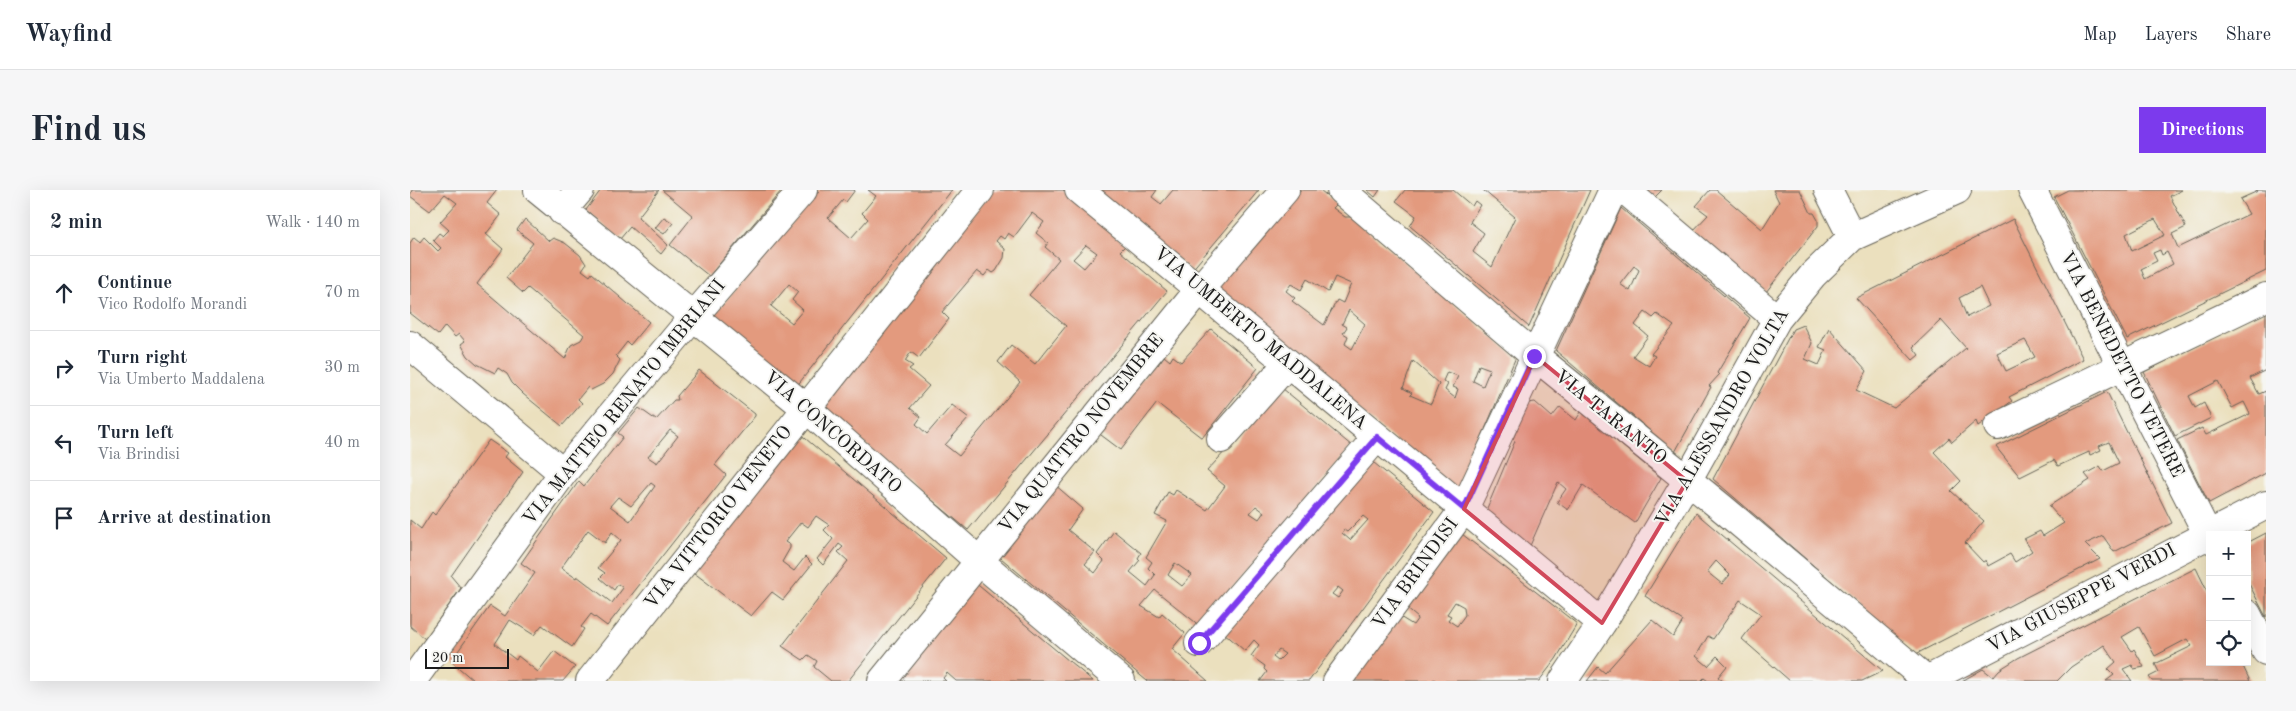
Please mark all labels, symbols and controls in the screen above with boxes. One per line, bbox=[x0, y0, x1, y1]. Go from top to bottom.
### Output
text: Wayfind bbox=[25, 23, 112, 47]
text: Map bbox=[2083, 26, 2117, 44]
text: Layers bbox=[2145, 26, 2197, 44]
text: Share bbox=[2225, 26, 2271, 44]
button: Directions bbox=[2139, 107, 2266, 153]
text: Find us bbox=[30, 113, 146, 148]
text: 2 min bbox=[50, 212, 103, 233]
text: Walk · 140 m bbox=[265, 215, 360, 231]
street label: VIA UMBERTO MADDALENA bbox=[1150, 244, 1371, 434]
street label: VIA BENEDETTO VETERE bbox=[2056, 249, 2186, 481]
text: Continue bbox=[97, 274, 172, 293]
street label: VIA MATTEO RENATO IMBRIANI bbox=[520, 277, 730, 529]
icon: ahead bbox=[50, 279, 78, 307]
text: 70 m bbox=[324, 285, 360, 301]
text: Vico Rodolfo Morandi bbox=[97, 297, 247, 313]
street label: VIA ALESSANDRO VOLTA bbox=[1653, 306, 1793, 530]
street label: VIA QUATTRO NOVEMBRE bbox=[996, 331, 1168, 537]
route end bbox=[1523, 345, 1546, 368]
text: Turn right bbox=[97, 349, 187, 368]
icon: right bbox=[50, 354, 78, 382]
text: 30 m bbox=[324, 360, 360, 376]
street label: VIA TARANTO bbox=[1550, 367, 1670, 469]
street label: VIA CONCORDATO bbox=[760, 368, 904, 498]
text: Via Umberto Maddalena bbox=[97, 372, 265, 388]
street label: VIA VITTORIO VENETO bbox=[642, 423, 796, 613]
text: Turn left bbox=[97, 424, 174, 443]
icon: left bbox=[50, 429, 78, 457]
text: 40 m bbox=[324, 435, 360, 451]
text: Via Brindisi bbox=[97, 447, 180, 463]
icon: arrive bbox=[50, 504, 78, 532]
text: Arrive at destination bbox=[97, 509, 271, 528]
street label: VIA BRINDISI bbox=[1369, 515, 1463, 633]
map controls bbox=[2206, 531, 2251, 666]
button: + bbox=[2206, 531, 2251, 576]
street label: VIA GIUSEPPE VERDI bbox=[1984, 541, 2180, 657]
button: − bbox=[2206, 576, 2251, 621]
button: locate bbox=[2206, 621, 2251, 666]
route start bbox=[1188, 632, 1211, 655]
scale bar bbox=[425, 646, 509, 669]
text: 20 m bbox=[432, 651, 463, 665]

